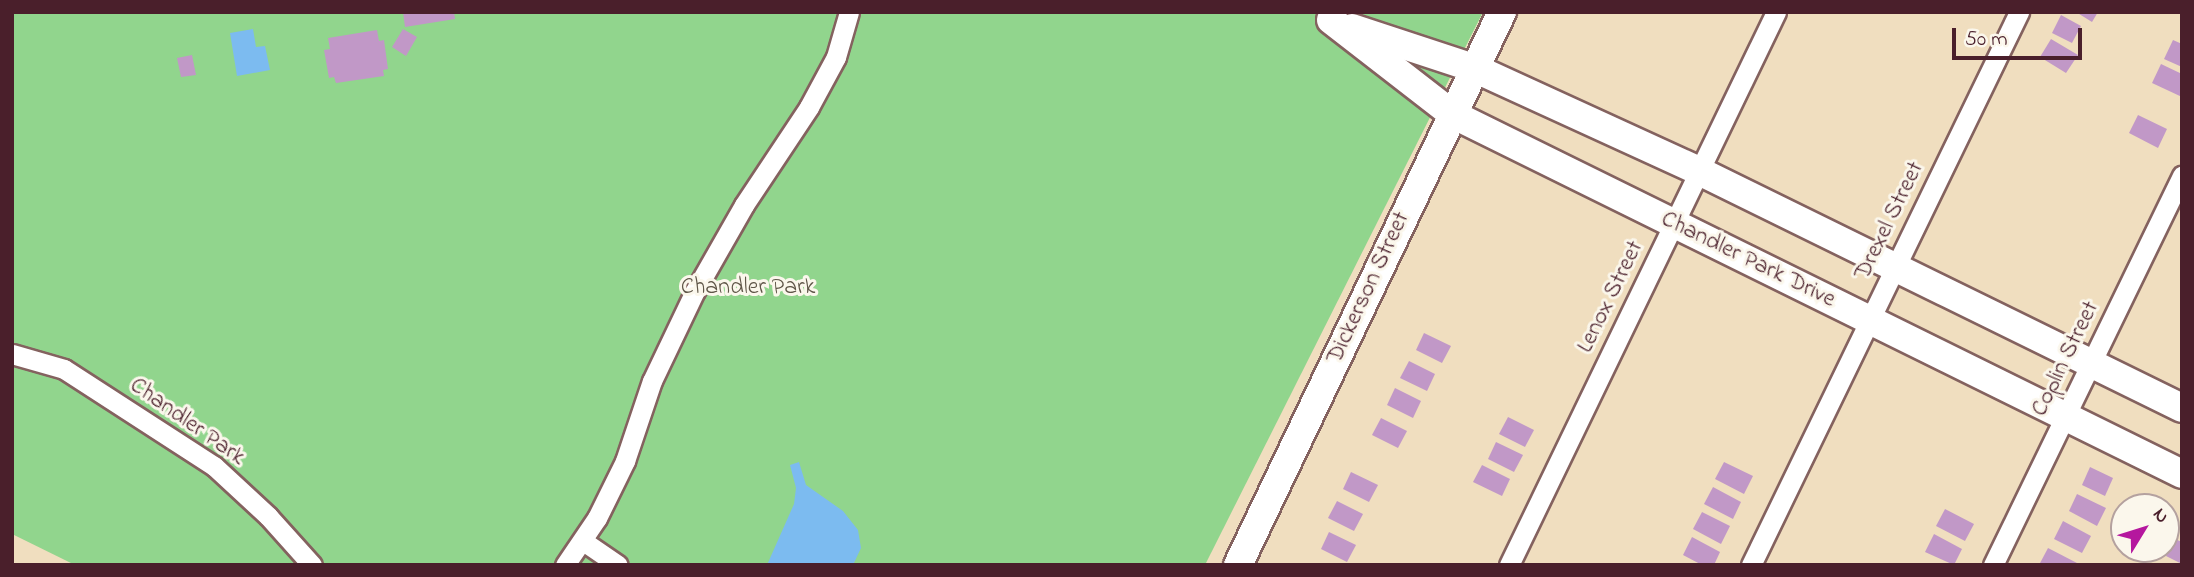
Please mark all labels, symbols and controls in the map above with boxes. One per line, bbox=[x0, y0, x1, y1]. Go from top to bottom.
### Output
scale bar bbox=[1956, 14, 2086, 58]
text: 50 m bbox=[1965, 25, 2008, 55]
street label: Drexel Street bbox=[1849, 157, 1931, 285]
street label: Chandler Park Drive bbox=[1656, 205, 1840, 315]
street label: Dickerson Street bbox=[1321, 207, 1417, 369]
street label: Lenox Street bbox=[1571, 236, 1651, 358]
park label: Chandler Park bbox=[681, 274, 815, 302]
street label: Coplin Street bbox=[2026, 297, 2106, 421]
street label: Chandler Park bbox=[124, 372, 250, 472]
north arrow bbox=[2110, 493, 2180, 563]
text: N bbox=[2146, 503, 2175, 529]

